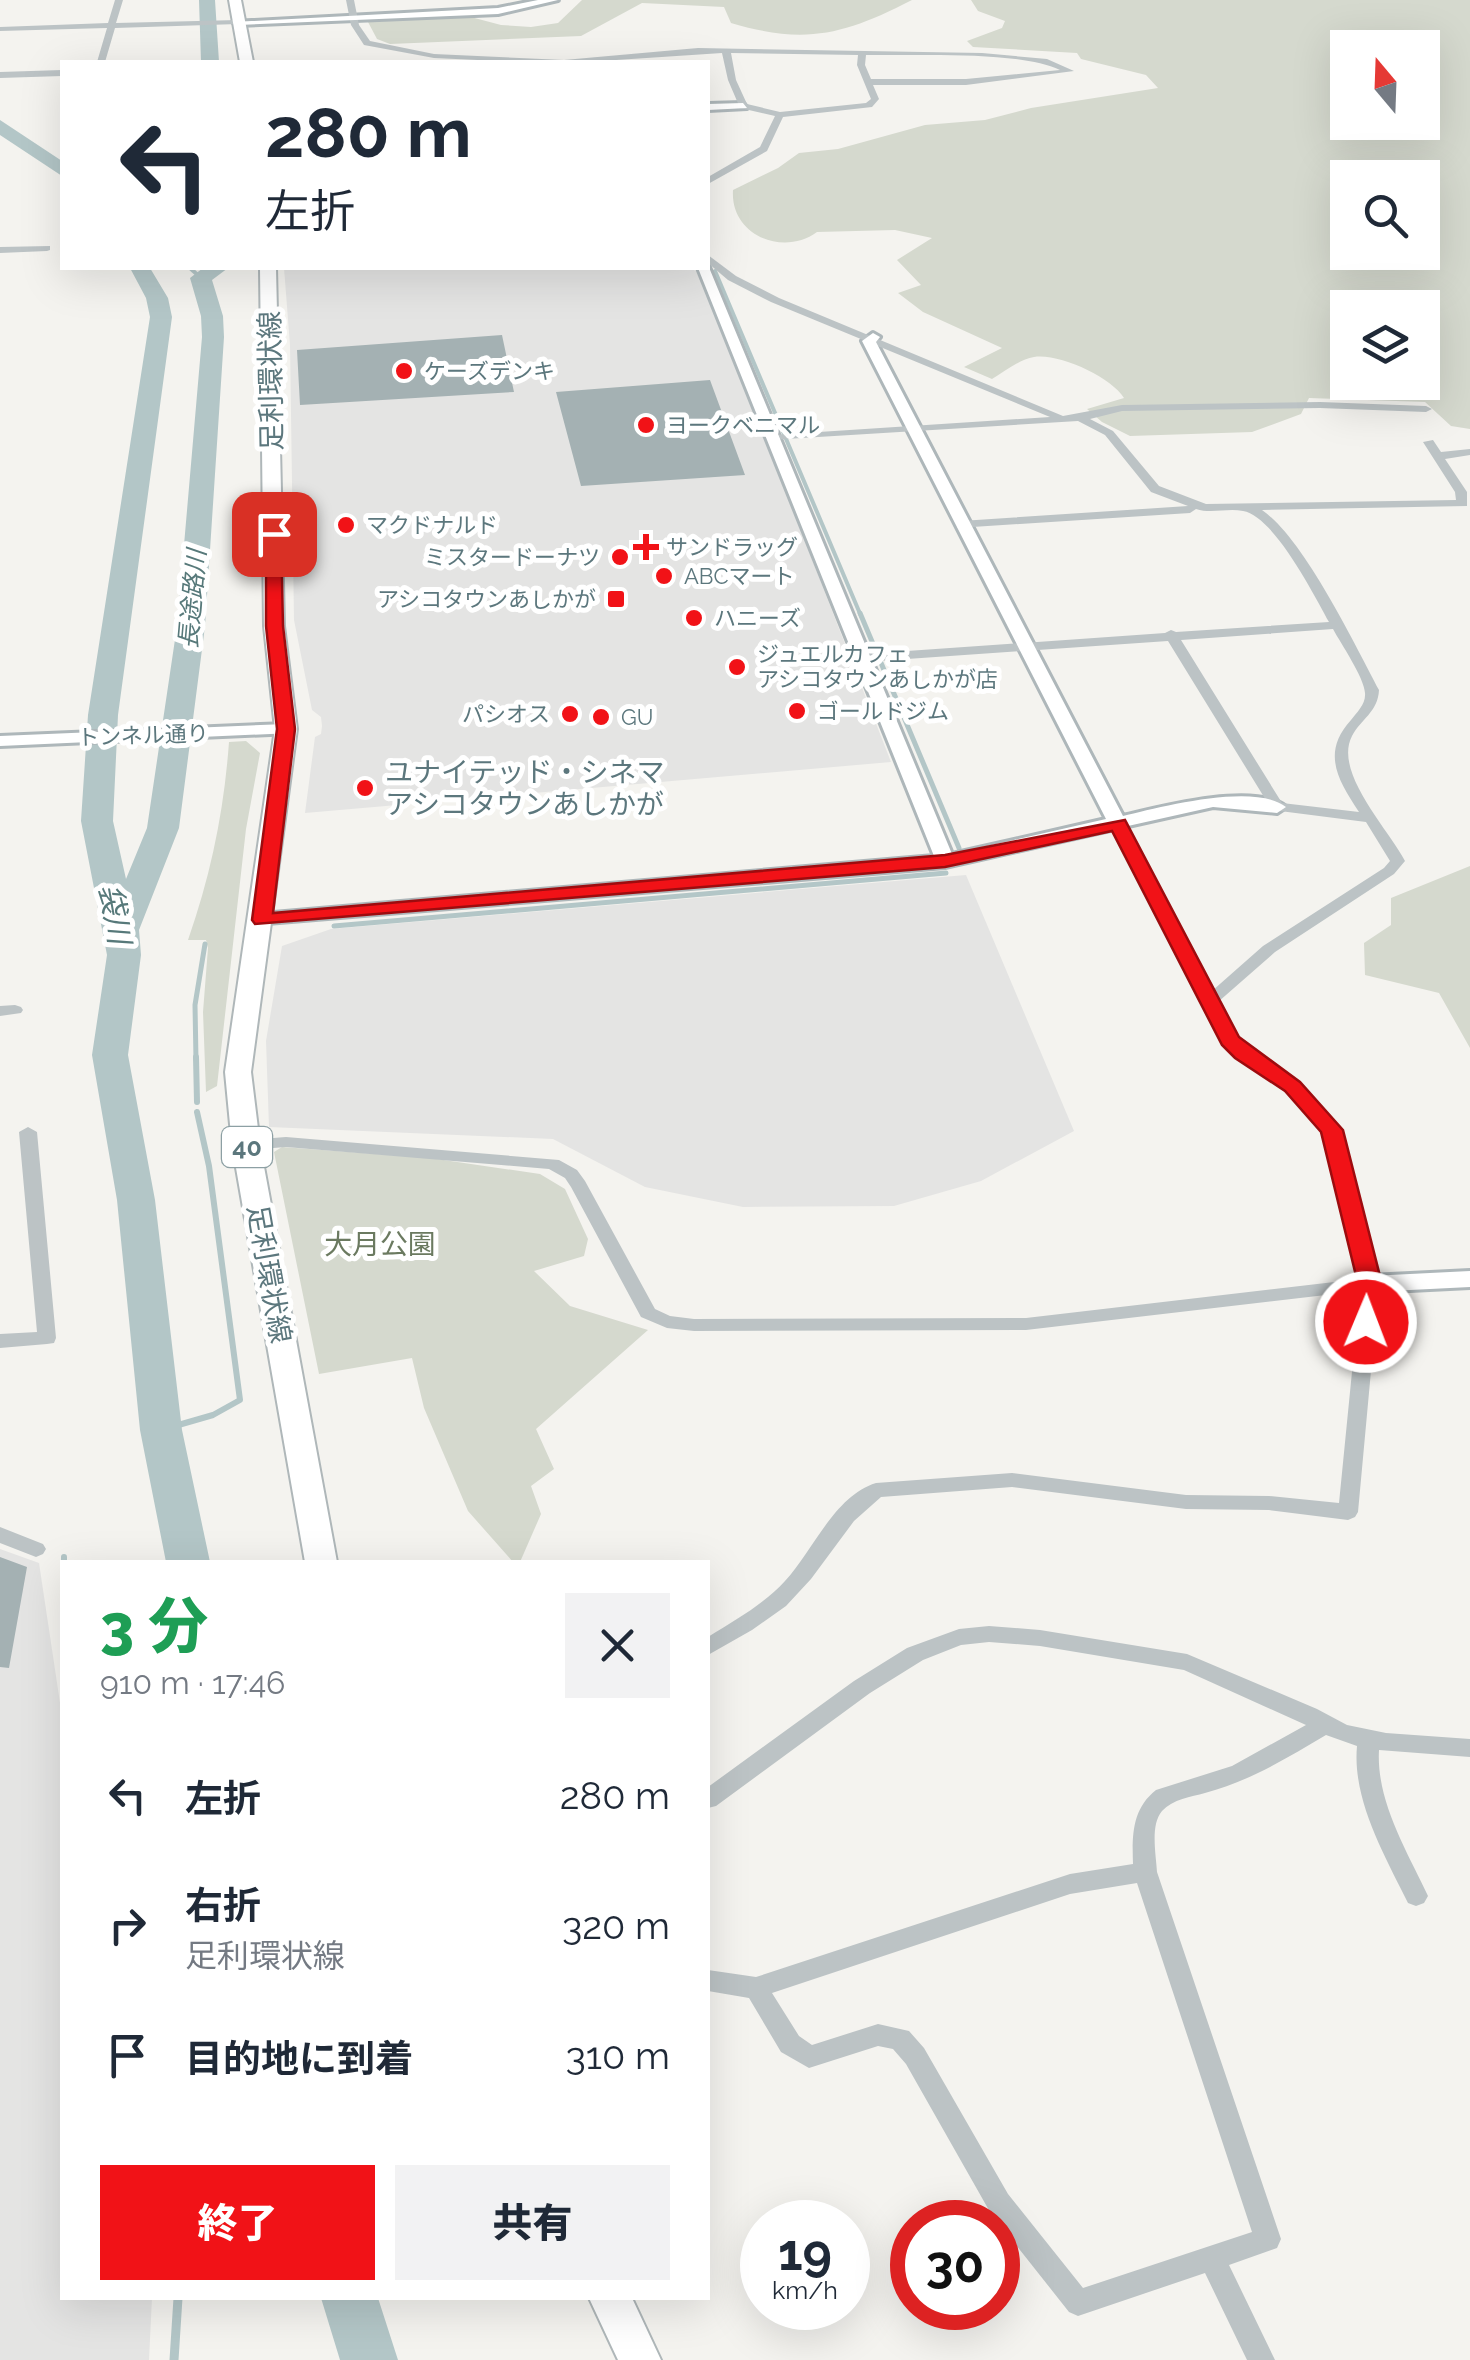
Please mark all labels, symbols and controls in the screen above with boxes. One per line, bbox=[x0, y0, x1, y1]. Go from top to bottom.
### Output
north arrow bbox=[1330, 30, 1440, 140]
map controls bbox=[1330, 30, 1440, 400]
text: 280 m bbox=[265, 91, 472, 173]
icon: left bbox=[100, 100, 230, 230]
button: search bbox=[1330, 160, 1440, 270]
text: 左折 bbox=[265, 185, 355, 238]
button: layers bbox=[1330, 290, 1440, 400]
street label: 足利環状線 bbox=[253, 311, 289, 451]
place label: ケーズデンキ bbox=[424, 358, 555, 384]
marker: ケーズデンキ bbox=[393, 360, 415, 382]
place label: ヨークベニマル bbox=[666, 412, 820, 438]
marker: ヨークベニマル bbox=[635, 414, 657, 436]
pin bbox=[232, 492, 317, 577]
icon: arrive bbox=[247, 507, 302, 562]
place label: マクドナルド bbox=[366, 512, 498, 538]
marker: マクドナルド bbox=[335, 514, 357, 536]
place label: サンドラッグ bbox=[666, 534, 798, 560]
marker: サンドラッグ bbox=[635, 536, 657, 558]
place label: ミスタードーナツ bbox=[424, 544, 600, 570]
water label: 長途路川 bbox=[173, 545, 212, 650]
marker: ミスタードーナツ bbox=[609, 546, 631, 568]
place label: ABCマート bbox=[684, 563, 795, 589]
marker: ABCマート bbox=[653, 565, 675, 587]
place label: アシコタウンあしかが bbox=[377, 586, 596, 612]
marker: アシコタウンあしかが bbox=[605, 588, 627, 610]
place label: ハニーズ bbox=[714, 605, 801, 631]
marker: ハニーズ bbox=[683, 607, 705, 629]
place label: ジュエルカフェ アシコタウンあしかが店 bbox=[757, 641, 998, 692]
marker: ジュエルカフェ アシコタウンあしかが店 bbox=[726, 656, 748, 678]
place label: ゴールドジム bbox=[817, 698, 949, 724]
marker: ゴールドジム bbox=[786, 700, 808, 722]
place label: パシオス bbox=[462, 701, 550, 727]
marker: パシオス bbox=[559, 703, 581, 725]
place label: GU bbox=[621, 704, 653, 730]
marker: GU bbox=[590, 706, 612, 728]
street label: トンネル通り bbox=[77, 720, 209, 750]
place label: ユナイテッド・シネマ アシコタウンあしかが bbox=[385, 756, 664, 821]
marker: ユナイテッド・シネマ アシコタウンあしかが bbox=[354, 777, 376, 799]
water label: 袋川 bbox=[93, 881, 138, 950]
road number: 40 bbox=[222, 1127, 272, 1167]
street label: 足利環状線 bbox=[241, 1202, 297, 1346]
park label: 大月公園 bbox=[324, 1228, 436, 1261]
position arrow bbox=[1314, 1270, 1418, 1374]
text: 3 分 bbox=[100, 1591, 208, 1661]
button: close bbox=[565, 1593, 670, 1698]
text: 910 m · 17:46 bbox=[100, 1664, 285, 1701]
icon: left bbox=[100, 1768, 155, 1823]
text: 280 m bbox=[560, 1773, 670, 1818]
text: 左折 bbox=[185, 1776, 261, 1821]
text: 右折 bbox=[185, 1883, 261, 1928]
icon: right bbox=[100, 1898, 155, 1953]
text: 320 m bbox=[562, 1903, 670, 1948]
text: 足利環状線 bbox=[185, 1937, 345, 1974]
icon: arrive bbox=[100, 2028, 155, 2083]
text: 310 m bbox=[566, 2033, 670, 2078]
text: 目的地に到着 bbox=[185, 2036, 413, 2081]
button: 終了 bbox=[100, 2165, 375, 2280]
button: 共有 bbox=[395, 2165, 670, 2280]
speed limit sign: 30 bbox=[890, 2200, 1020, 2330]
text: 19 bbox=[778, 2223, 832, 2282]
text: km/h bbox=[772, 2275, 838, 2305]

